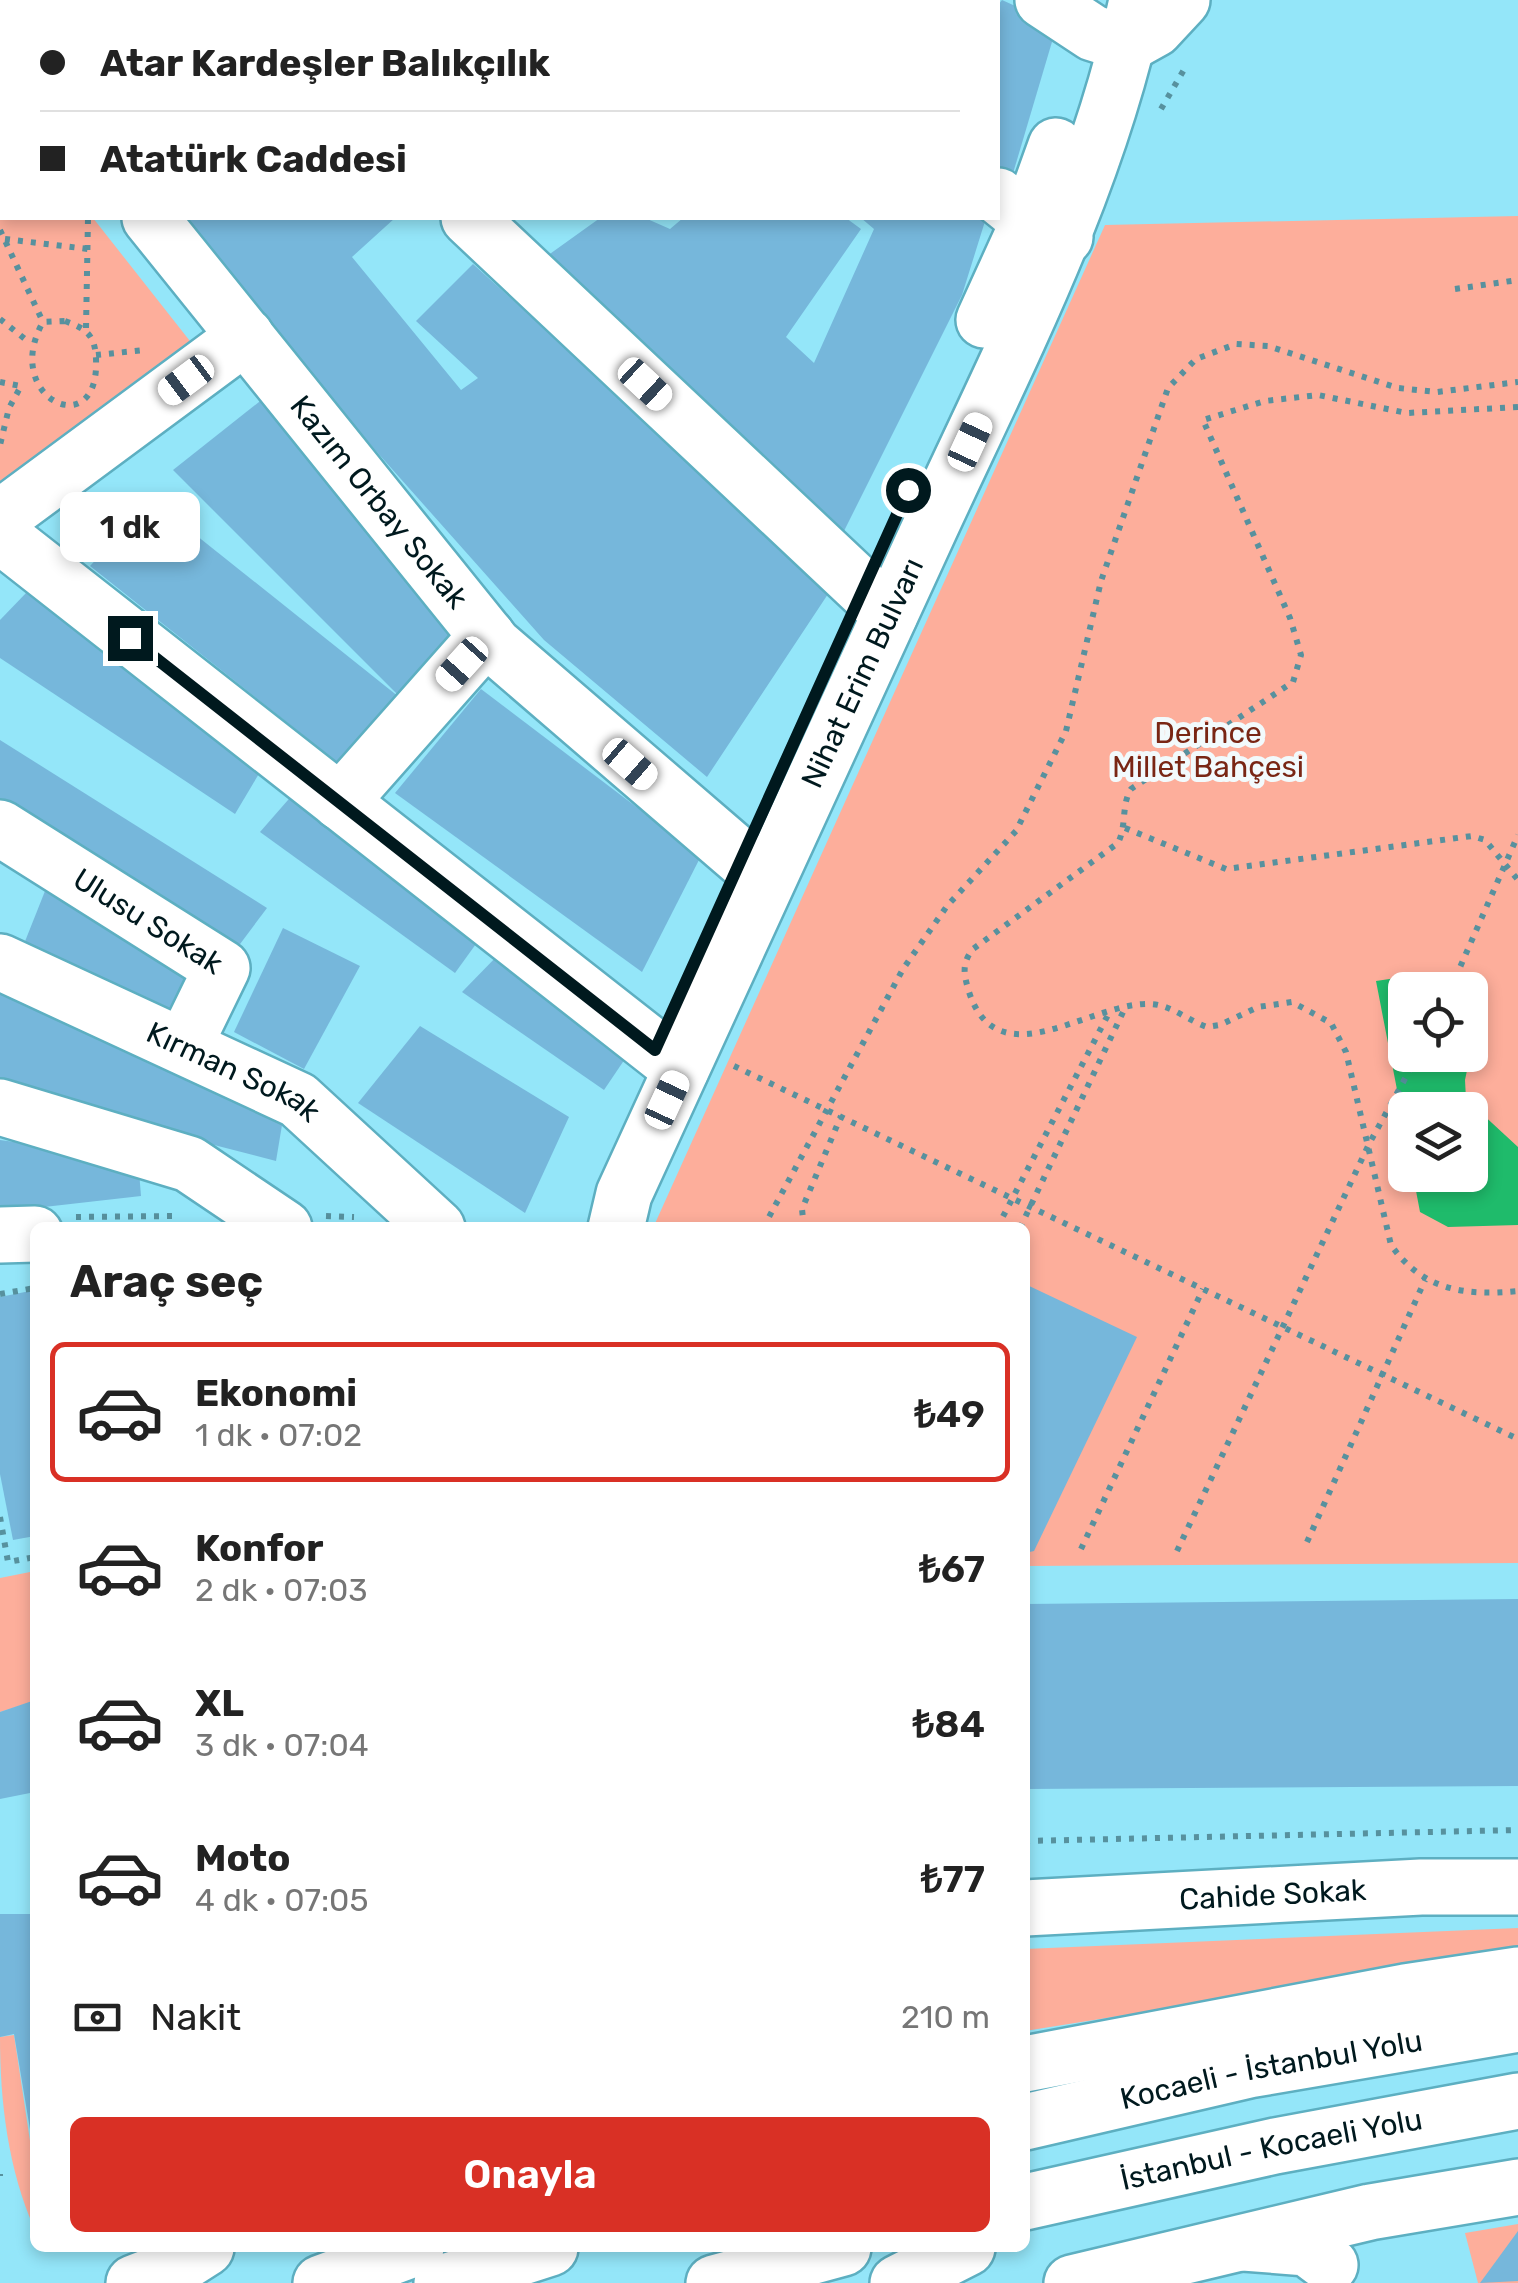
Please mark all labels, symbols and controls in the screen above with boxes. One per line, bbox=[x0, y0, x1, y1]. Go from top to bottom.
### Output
text: Atar Kardeşler Balıkçılık bbox=[100, 40, 550, 86]
text: Atatürk Caddesi bbox=[100, 136, 407, 182]
car bbox=[153, 350, 219, 410]
car bbox=[613, 353, 677, 415]
street label: Kazım Orbay Sokak bbox=[282, 389, 476, 616]
car bbox=[944, 408, 996, 476]
route start bbox=[886, 468, 931, 513]
callout: 1 dk bbox=[60, 493, 200, 563]
text: 1 dk bbox=[100, 508, 160, 546]
street label: Nihat Erim Bulvarı bbox=[794, 552, 931, 794]
route end bbox=[108, 616, 153, 661]
car bbox=[431, 632, 493, 696]
park label: Derince Millet Bahçesi bbox=[1112, 715, 1304, 785]
car bbox=[598, 733, 662, 795]
street label: Ulusu Sokak bbox=[66, 861, 230, 982]
map controls bbox=[1388, 972, 1488, 1192]
button: locate bbox=[1388, 972, 1488, 1072]
street label: Kırman Sokak bbox=[141, 1014, 328, 1130]
car bbox=[641, 1066, 693, 1134]
button: layers bbox=[1388, 1092, 1488, 1192]
text: Araç seç bbox=[70, 1255, 263, 1308]
icon: car bbox=[75, 1367, 165, 1457]
text: Ekonomi bbox=[195, 1370, 357, 1416]
text: ₺49 bbox=[914, 1391, 985, 1437]
text: 1 dk · 07:02 bbox=[195, 1416, 362, 1454]
icon: car bbox=[75, 1522, 165, 1612]
text: Konfor bbox=[195, 1525, 324, 1571]
text: ₺67 bbox=[919, 1546, 985, 1592]
text: 2 dk · 07:03 bbox=[195, 1571, 368, 1609]
icon: car bbox=[75, 1677, 165, 1767]
text: XL bbox=[195, 1680, 244, 1726]
text: ₺84 bbox=[913, 1701, 985, 1747]
text: 3 dk · 07:04 bbox=[195, 1726, 369, 1764]
icon: car bbox=[75, 1832, 165, 1922]
text: Moto bbox=[195, 1835, 291, 1881]
text: ₺77 bbox=[921, 1856, 985, 1902]
street label: Cahide Sokak bbox=[1178, 1872, 1368, 1918]
text: 4 dk · 07:05 bbox=[195, 1881, 368, 1919]
icon: cash bbox=[70, 1990, 125, 2045]
text: Nakit bbox=[150, 1994, 241, 2040]
text: 210 m bbox=[901, 1998, 990, 2036]
street label: Kocaeli - İstanbul Yolu bbox=[1117, 2023, 1425, 2117]
street label: İstanbul - Kocaeli Yolu bbox=[1117, 2101, 1425, 2198]
button: Onayla bbox=[70, 2117, 990, 2232]

